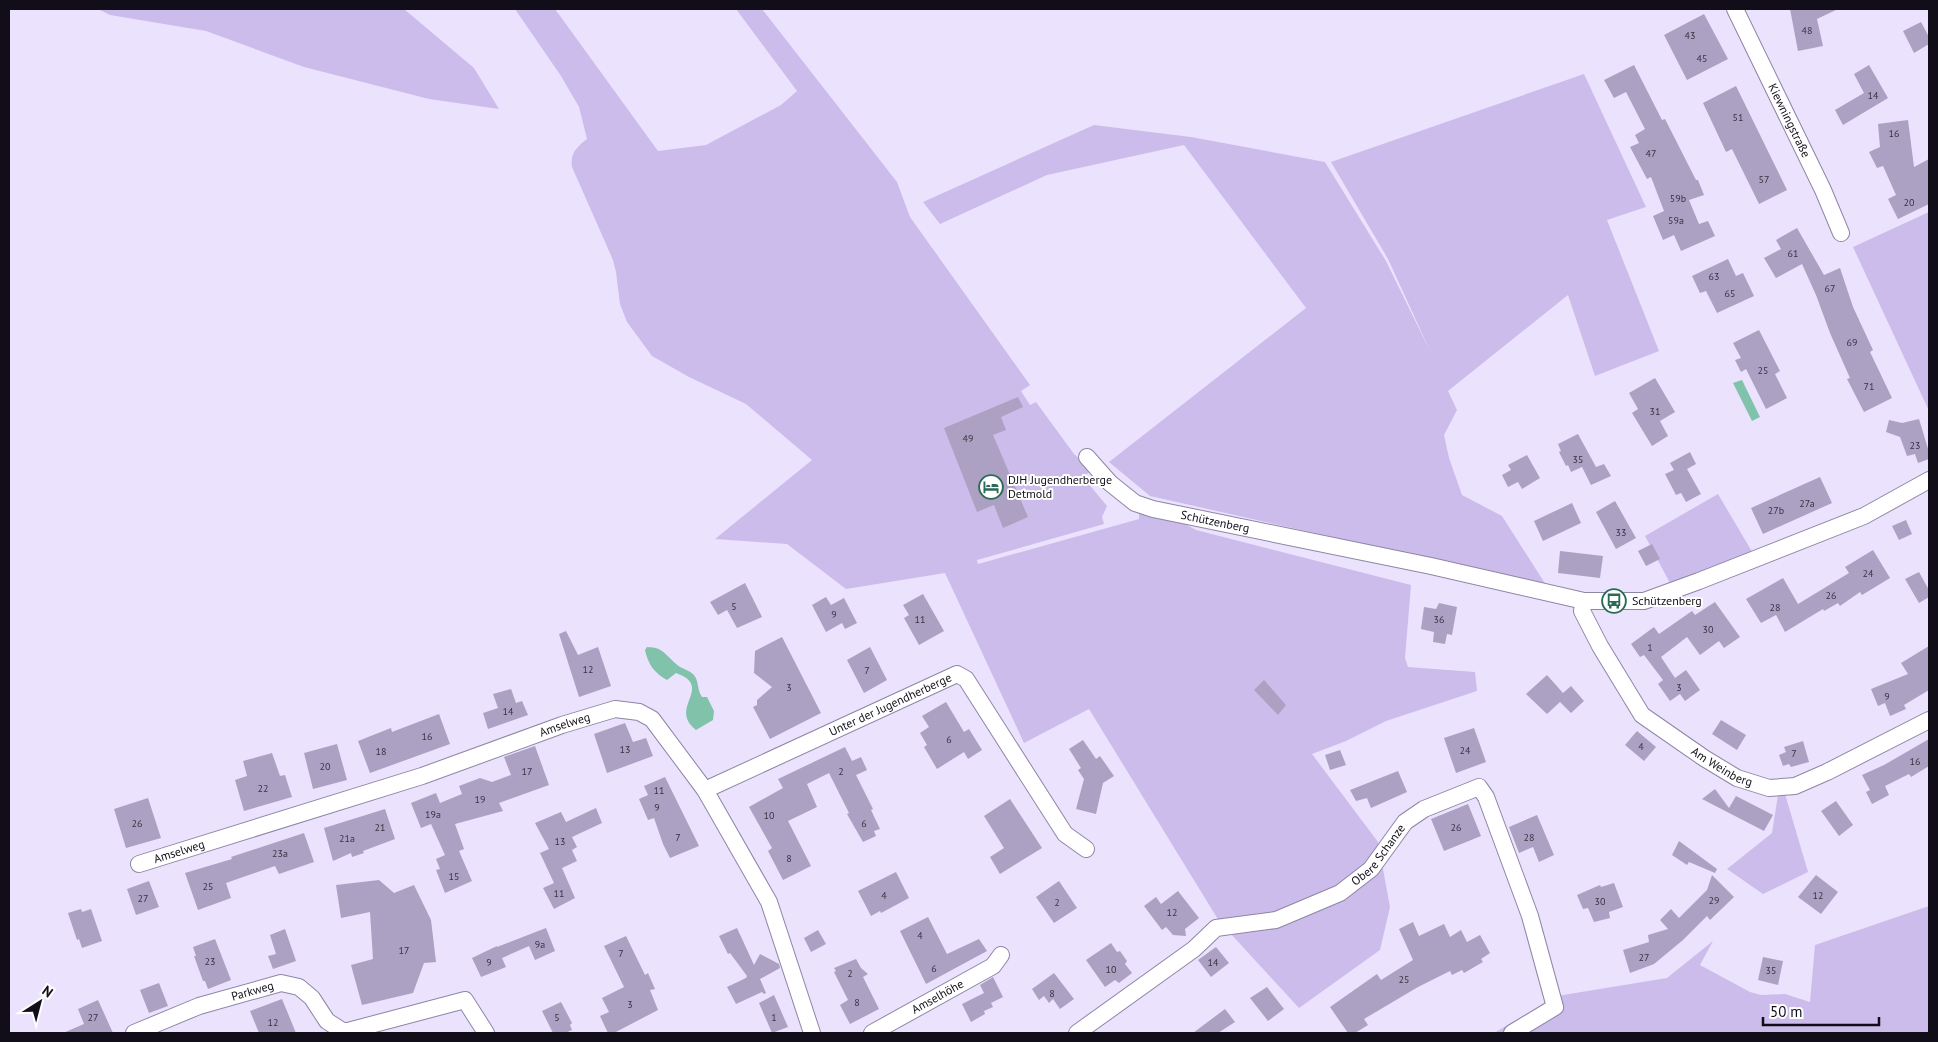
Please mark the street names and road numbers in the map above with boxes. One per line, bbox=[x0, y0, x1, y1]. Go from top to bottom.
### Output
street label: Kiewningstraße bbox=[1765, 81, 1814, 160]
street label: Schützenberg bbox=[1179, 507, 1251, 536]
street label: Unter der Jugendherberge bbox=[826, 670, 954, 739]
street label: Amselweg bbox=[537, 709, 592, 740]
street label: Am Weinberg bbox=[1689, 743, 1754, 789]
street label: Obere Schanze bbox=[1348, 821, 1408, 889]
street label: Amselweg bbox=[152, 836, 206, 866]
street label: Amselhöhe bbox=[909, 976, 966, 1017]
street label: Parkweg bbox=[230, 977, 275, 1004]

